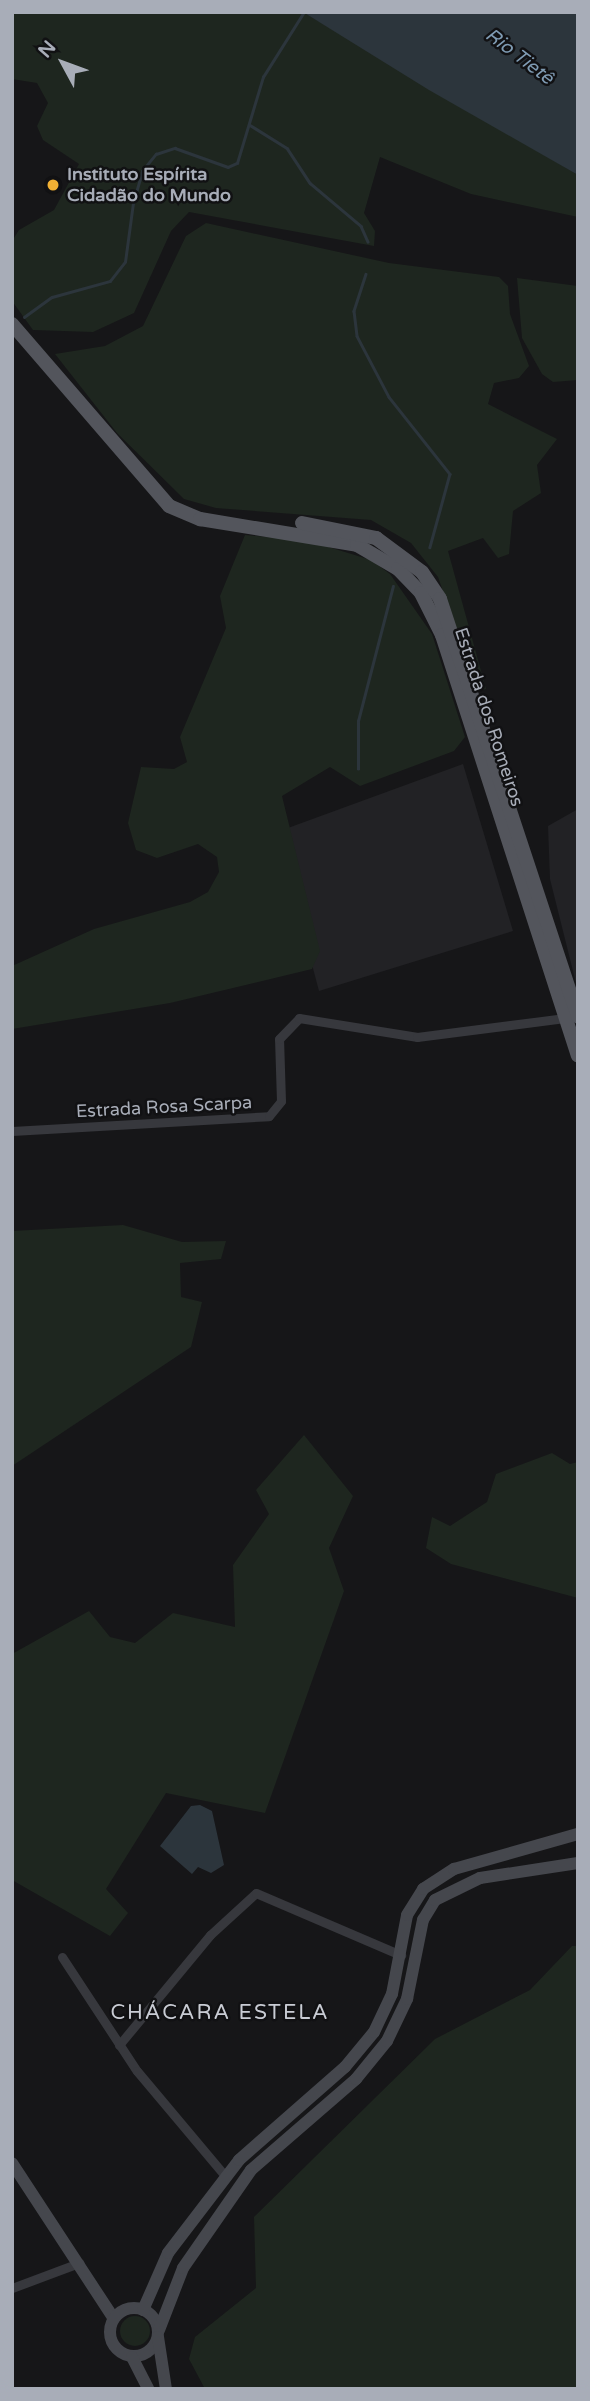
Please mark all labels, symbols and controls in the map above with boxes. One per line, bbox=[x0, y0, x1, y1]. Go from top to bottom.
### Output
water label: Rio Tietê bbox=[480, 24, 558, 90]
north arrow bbox=[28, 28, 98, 98]
text: N bbox=[34, 36, 60, 62]
place label: Instituto Espírita Cidadão do Mundo bbox=[67, 164, 231, 206]
marker: Instituto Espírita Cidadão do Mundo bbox=[45, 177, 61, 193]
street label: Estrada dos Romeiros bbox=[450, 625, 528, 809]
street label: Estrada Rosa Scarpa bbox=[75, 1092, 253, 1122]
district label: CHÁCARA ESTELA bbox=[112, 2000, 328, 2026]

